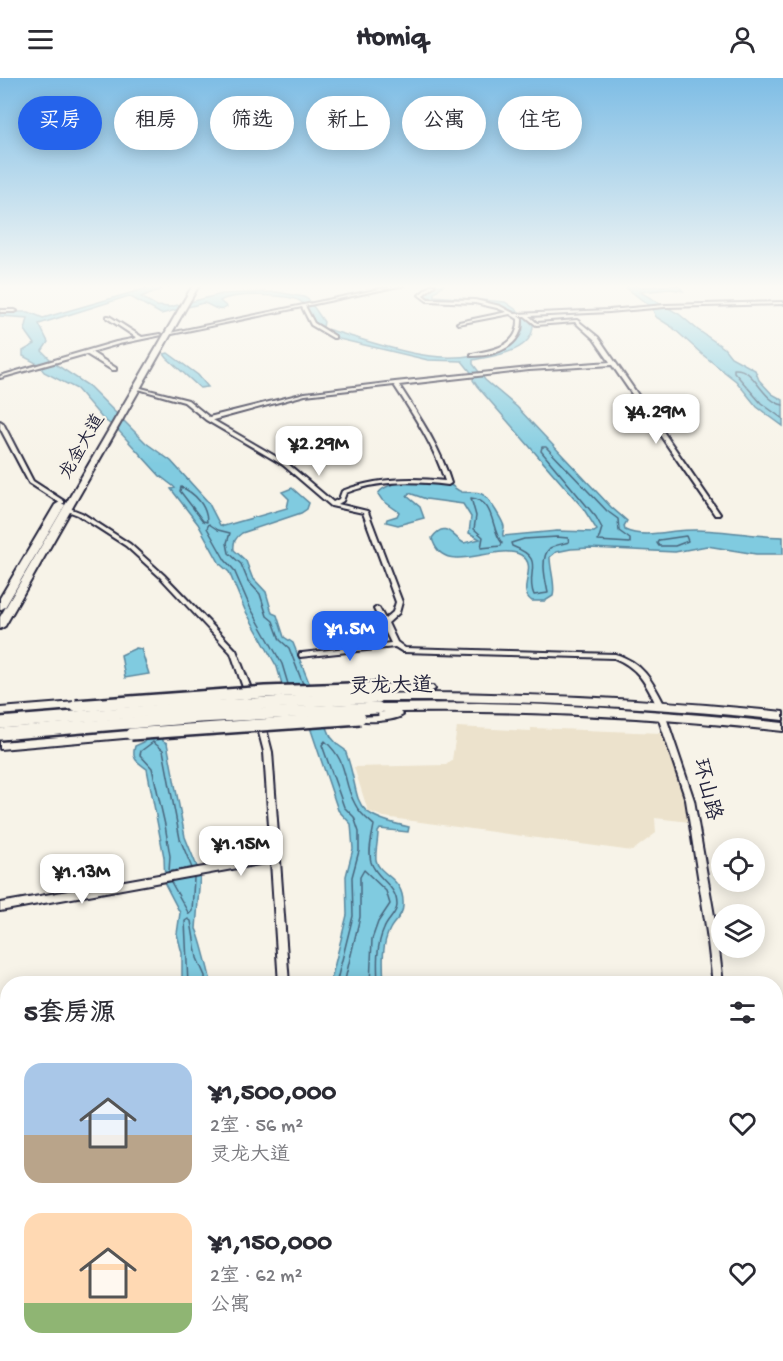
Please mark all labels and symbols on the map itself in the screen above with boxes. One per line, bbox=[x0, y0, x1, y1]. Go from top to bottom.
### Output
pin: ¥4.29M bbox=[607, 394, 705, 445]
street label: 龙金大道 bbox=[55, 410, 110, 483]
pin: ¥2.29M bbox=[270, 426, 368, 477]
pin: ¥1.5M bbox=[308, 611, 392, 662]
street label: 灵龙大道 bbox=[349, 673, 433, 701]
street label: 环山路 bbox=[685, 756, 727, 824]
pin: ¥1.15M bbox=[192, 826, 290, 877]
pin: ¥1.13M bbox=[33, 854, 131, 905]

